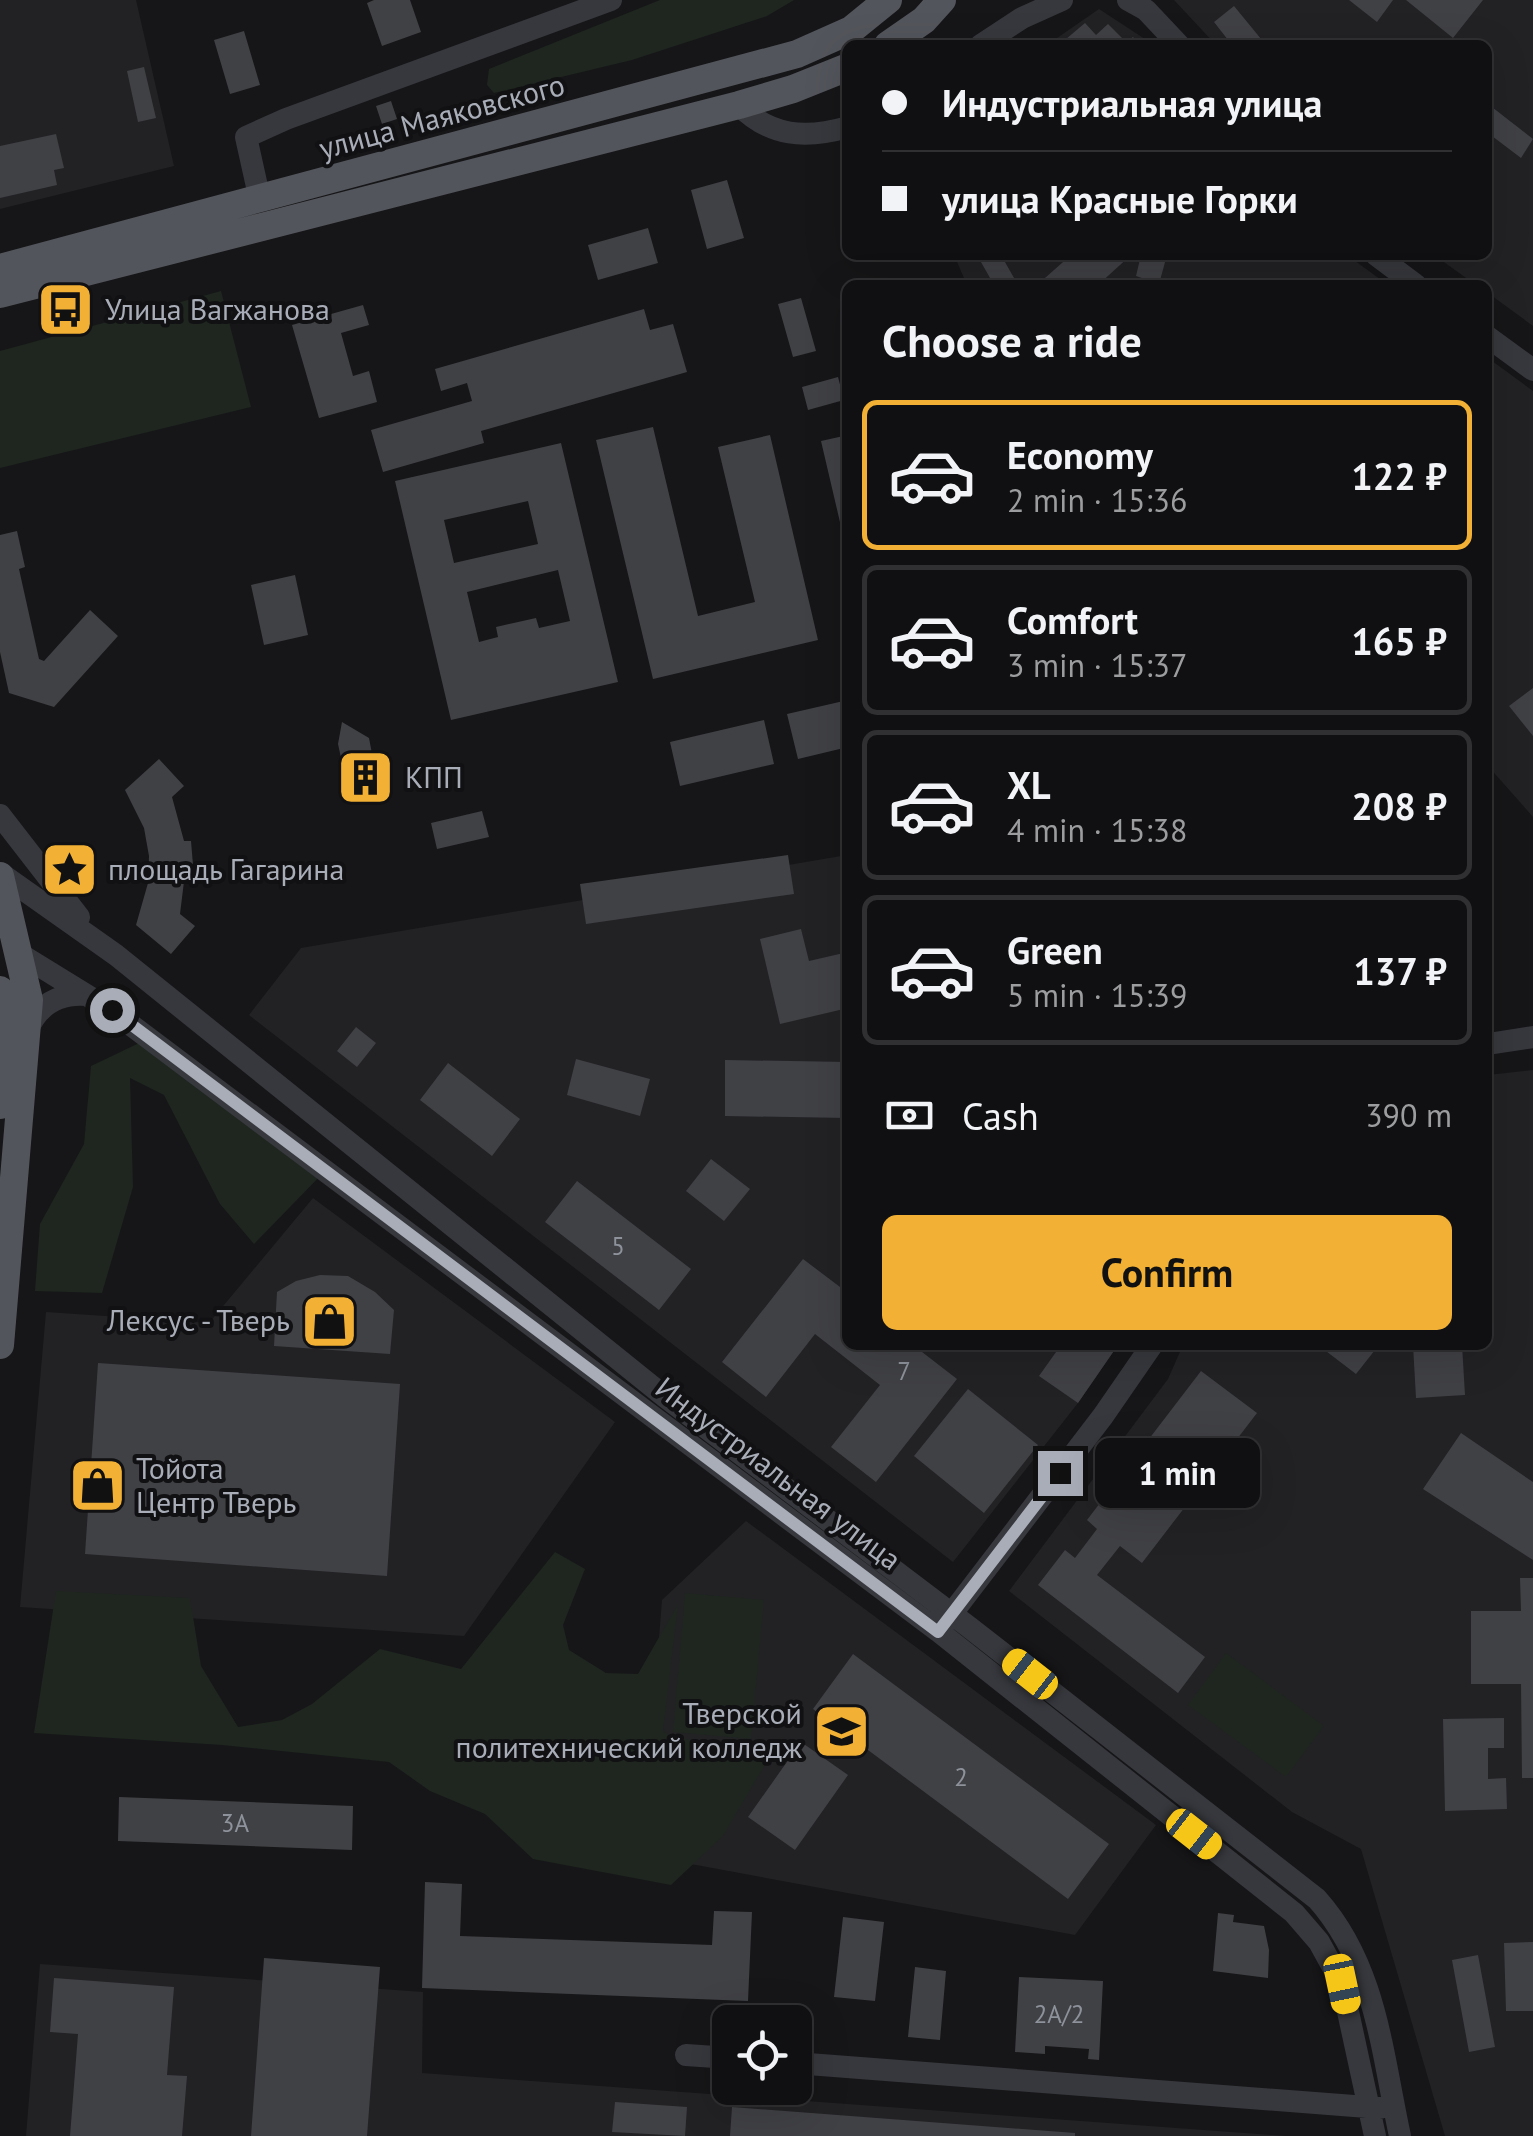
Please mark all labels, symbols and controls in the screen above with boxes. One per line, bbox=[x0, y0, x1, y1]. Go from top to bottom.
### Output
street label: улица Маяковского bbox=[315, 64, 569, 167]
text: Индустриальная улица bbox=[942, 78, 1322, 127]
text: улица Красные Горки bbox=[942, 174, 1298, 223]
bus stop icon: Улица Вагжанова bbox=[36, 280, 96, 340]
place label: Улица Вагжанова bbox=[105, 289, 330, 328]
text: Choose a ride bbox=[882, 311, 1142, 369]
icon: car bbox=[887, 430, 977, 520]
text: Economy bbox=[1007, 430, 1153, 479]
text: 122 ₽ bbox=[1351, 451, 1447, 500]
text: 2 min · 15:36 bbox=[1007, 479, 1187, 521]
icon: car bbox=[887, 595, 977, 685]
text: Comfort bbox=[1007, 595, 1138, 644]
text: 165 ₽ bbox=[1351, 616, 1447, 665]
text: 3 min · 15:37 bbox=[1007, 644, 1187, 686]
building icon: КПП bbox=[336, 748, 396, 808]
place label: КПП bbox=[405, 757, 463, 796]
icon: car bbox=[887, 760, 977, 850]
text: XL bbox=[1007, 760, 1051, 809]
text: 208 ₽ bbox=[1351, 781, 1447, 830]
text: 4 min · 15:38 bbox=[1007, 809, 1187, 851]
place icon: площадь Гагарина bbox=[39, 840, 99, 900]
place label: площадь Гагарина bbox=[108, 849, 344, 888]
icon: car bbox=[887, 925, 977, 1015]
text: Green bbox=[1007, 925, 1103, 974]
text: 137 ₽ bbox=[1353, 946, 1447, 995]
text: 5 min · 15:39 bbox=[1007, 974, 1187, 1016]
route start bbox=[90, 988, 135, 1033]
icon: cash bbox=[882, 1088, 937, 1143]
text: Cash bbox=[962, 1091, 1039, 1140]
text: 390 m bbox=[1365, 1094, 1452, 1136]
button: Confirm bbox=[882, 1215, 1452, 1330]
house number: 5 bbox=[611, 1230, 625, 1262]
shop icon: Лексус - Тверь bbox=[299, 1291, 359, 1351]
place label: Лексус - Тверь bbox=[106, 1300, 290, 1339]
house number: 7 bbox=[897, 1355, 911, 1387]
street label: Индустриальная улица bbox=[648, 1368, 910, 1578]
callout: 1 min bbox=[1095, 1438, 1260, 1508]
place label: Тойота Центр Тверь bbox=[136, 1448, 296, 1521]
route end bbox=[1038, 1451, 1083, 1496]
text: 1 min bbox=[1138, 1452, 1217, 1494]
shop icon: Тойота Центр Тверь bbox=[67, 1456, 127, 1516]
car bbox=[997, 1644, 1063, 1704]
place label: Тверской политехнический колледж bbox=[456, 1693, 802, 1766]
school or university icon: Тверской политехнический колледж bbox=[811, 1701, 871, 1761]
house number: 2 bbox=[954, 1761, 968, 1793]
car bbox=[1161, 1804, 1227, 1864]
house number: 3А bbox=[221, 1807, 249, 1839]
car bbox=[1321, 1952, 1363, 2016]
house number: 2А/2 bbox=[1034, 1998, 1084, 2030]
map controls bbox=[712, 2005, 812, 2105]
button: locate bbox=[712, 2005, 812, 2105]

